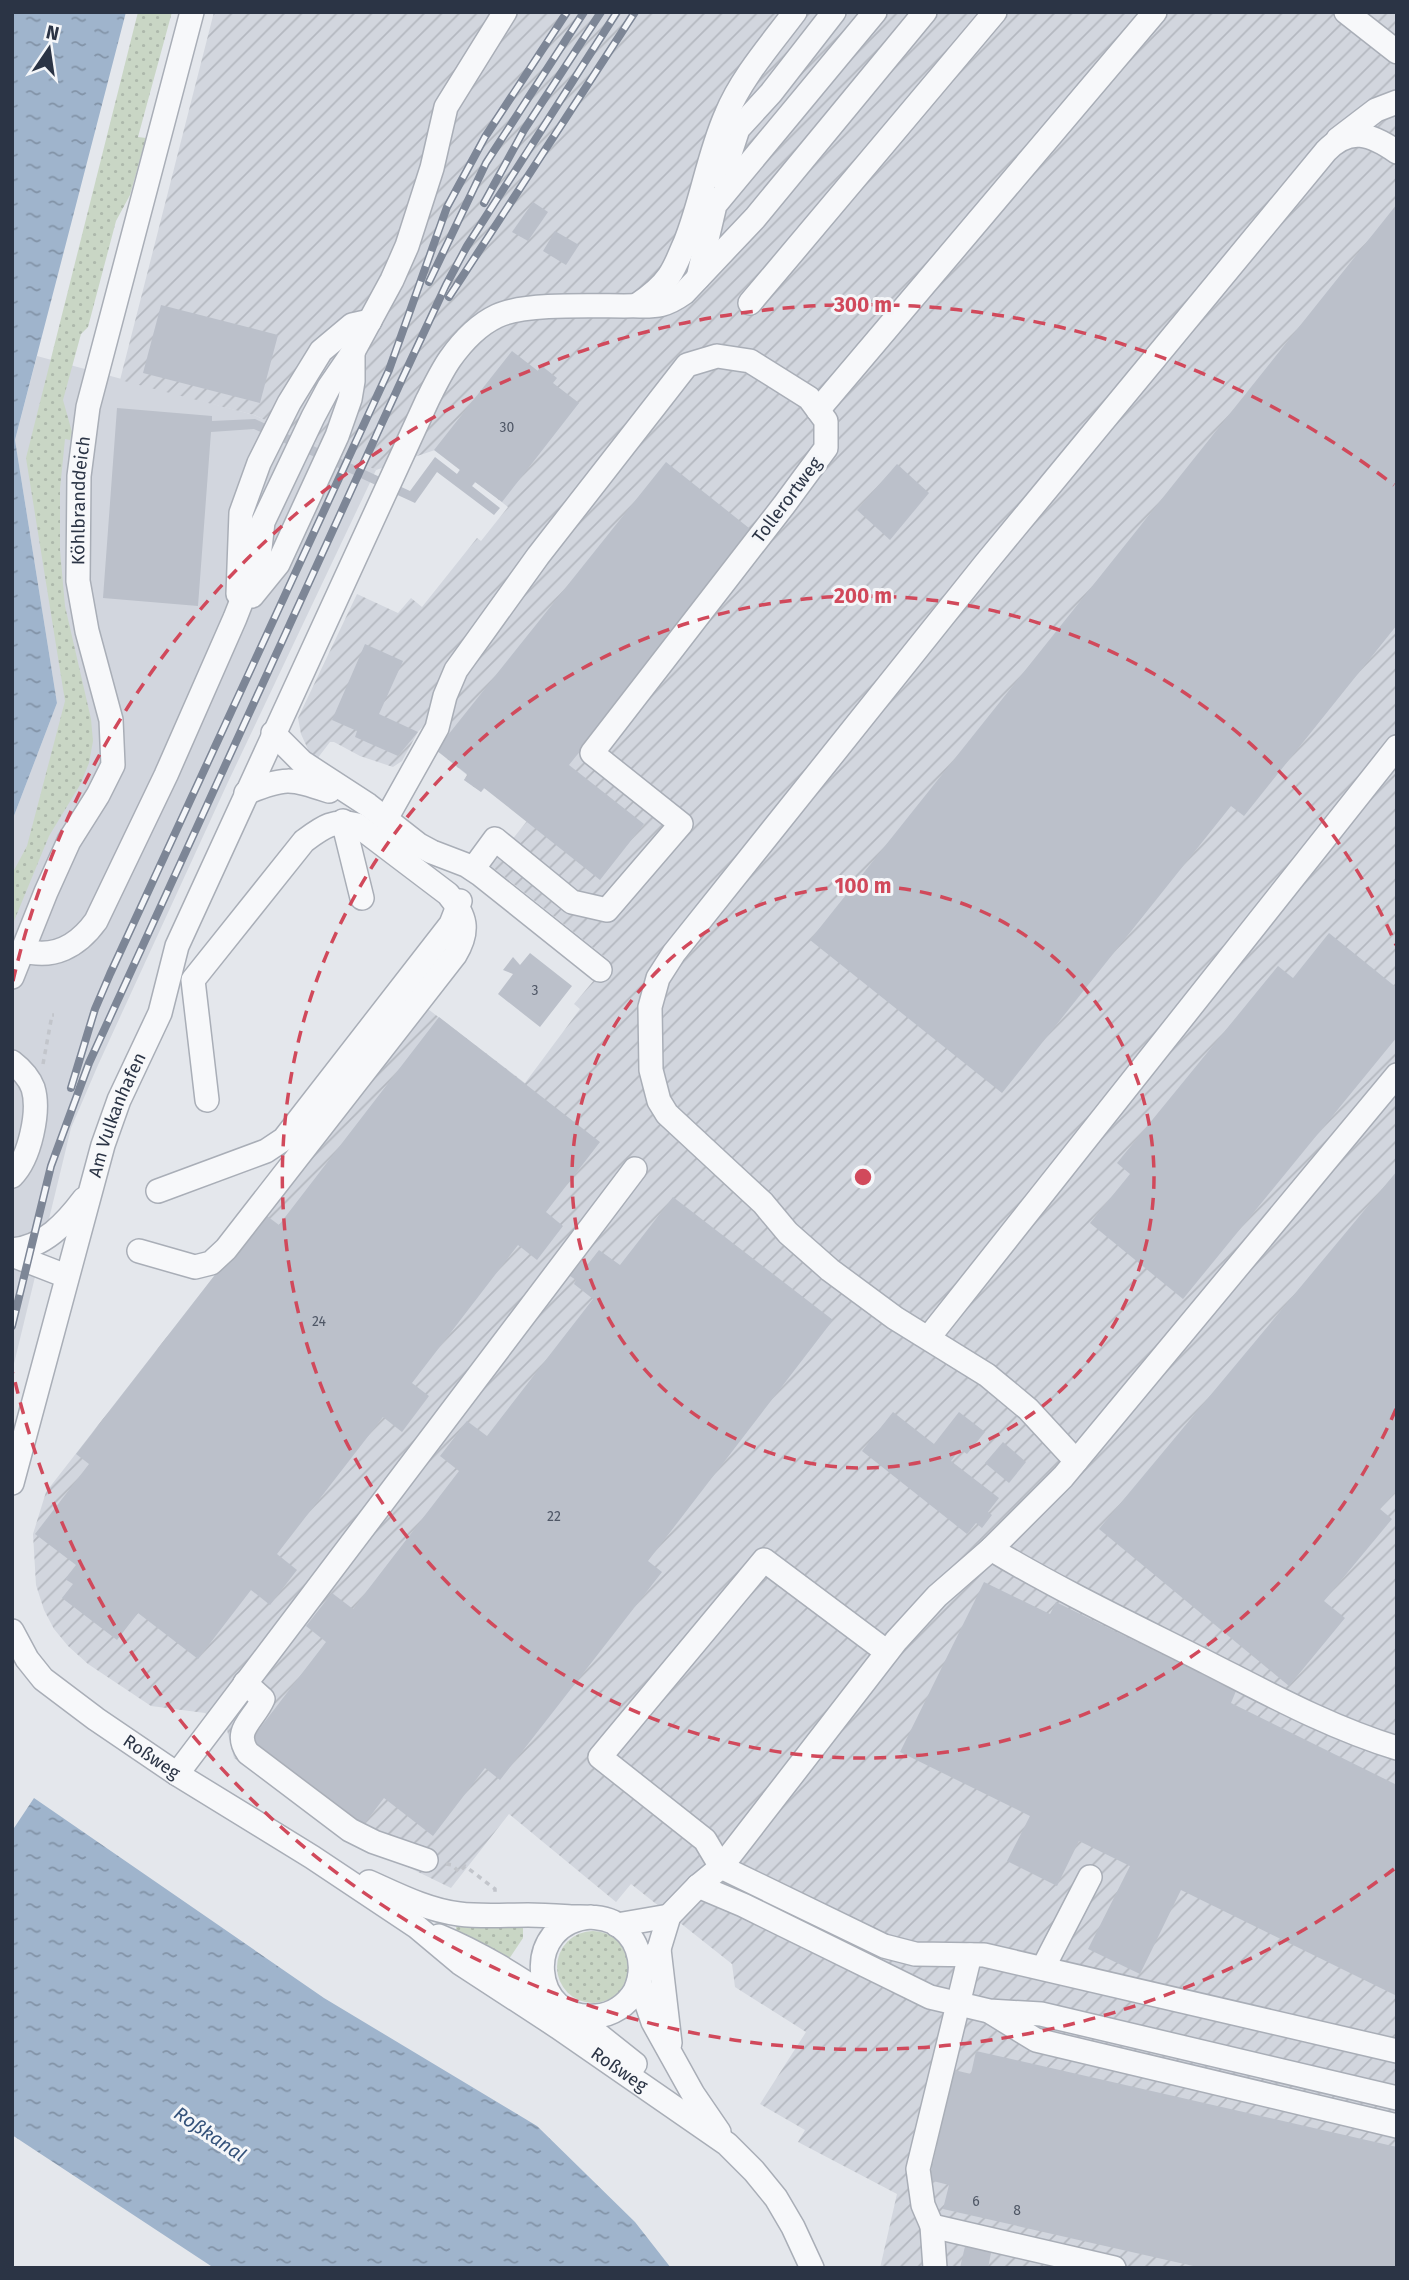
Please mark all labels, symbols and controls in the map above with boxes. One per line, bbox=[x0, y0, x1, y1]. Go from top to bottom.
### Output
north arrow bbox=[14, 14, 84, 84]
text: N bbox=[44, 20, 61, 46]
text: 300 m bbox=[833, 292, 892, 318]
house number: 30 bbox=[500, 419, 515, 436]
street label: Köhlbranddeich bbox=[67, 435, 95, 565]
street label: Tollerortweg bbox=[748, 452, 827, 547]
text: 200 m bbox=[834, 583, 892, 609]
text: 100 m bbox=[834, 873, 892, 899]
house number: 3 bbox=[532, 982, 539, 999]
street label: Am Vulkanhafen bbox=[84, 1049, 151, 1180]
centre of rings bbox=[851, 1165, 875, 1189]
house number: 24 bbox=[312, 1313, 327, 1330]
house number: 22 bbox=[547, 1508, 561, 1525]
street label: Roßweg bbox=[119, 1730, 185, 1784]
street label: Roßweg bbox=[587, 2042, 652, 2097]
water label: Roßkanal bbox=[170, 2102, 250, 2166]
house number: 6 bbox=[972, 2193, 980, 2210]
house number: 8 bbox=[1013, 2202, 1021, 2219]

